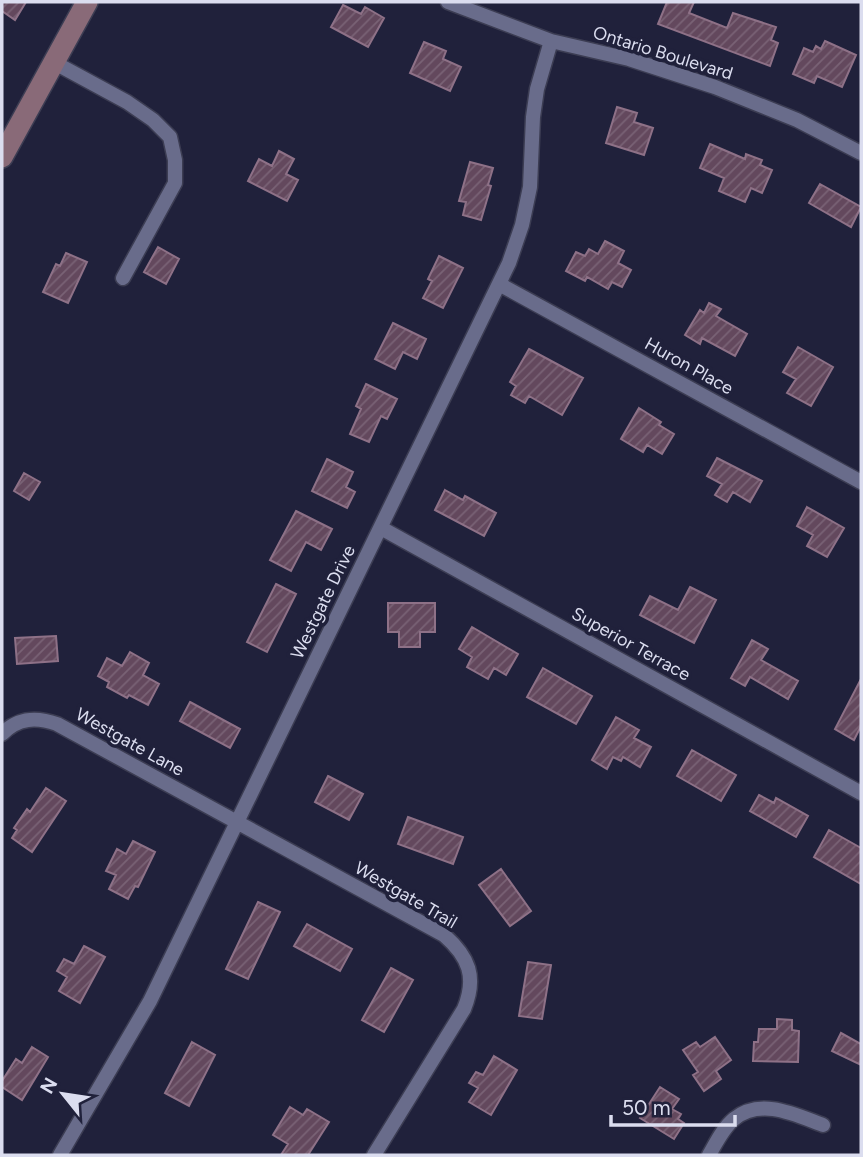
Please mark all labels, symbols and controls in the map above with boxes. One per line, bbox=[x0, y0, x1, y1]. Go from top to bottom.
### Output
street label: Ontario Boulevard bbox=[590, 21, 736, 85]
street label: Huron Place bbox=[641, 333, 737, 399]
street label: Westgate Drive bbox=[286, 541, 360, 663]
street label: Superior Terrace bbox=[568, 602, 694, 686]
street label: Westgate Lane bbox=[72, 703, 188, 781]
street label: Westgate Trail bbox=[351, 857, 461, 933]
north arrow bbox=[28, 1059, 98, 1129]
text: N bbox=[35, 1074, 62, 1098]
scale bar bbox=[611, 1084, 735, 1128]
text: 50 m bbox=[622, 1095, 671, 1120]

